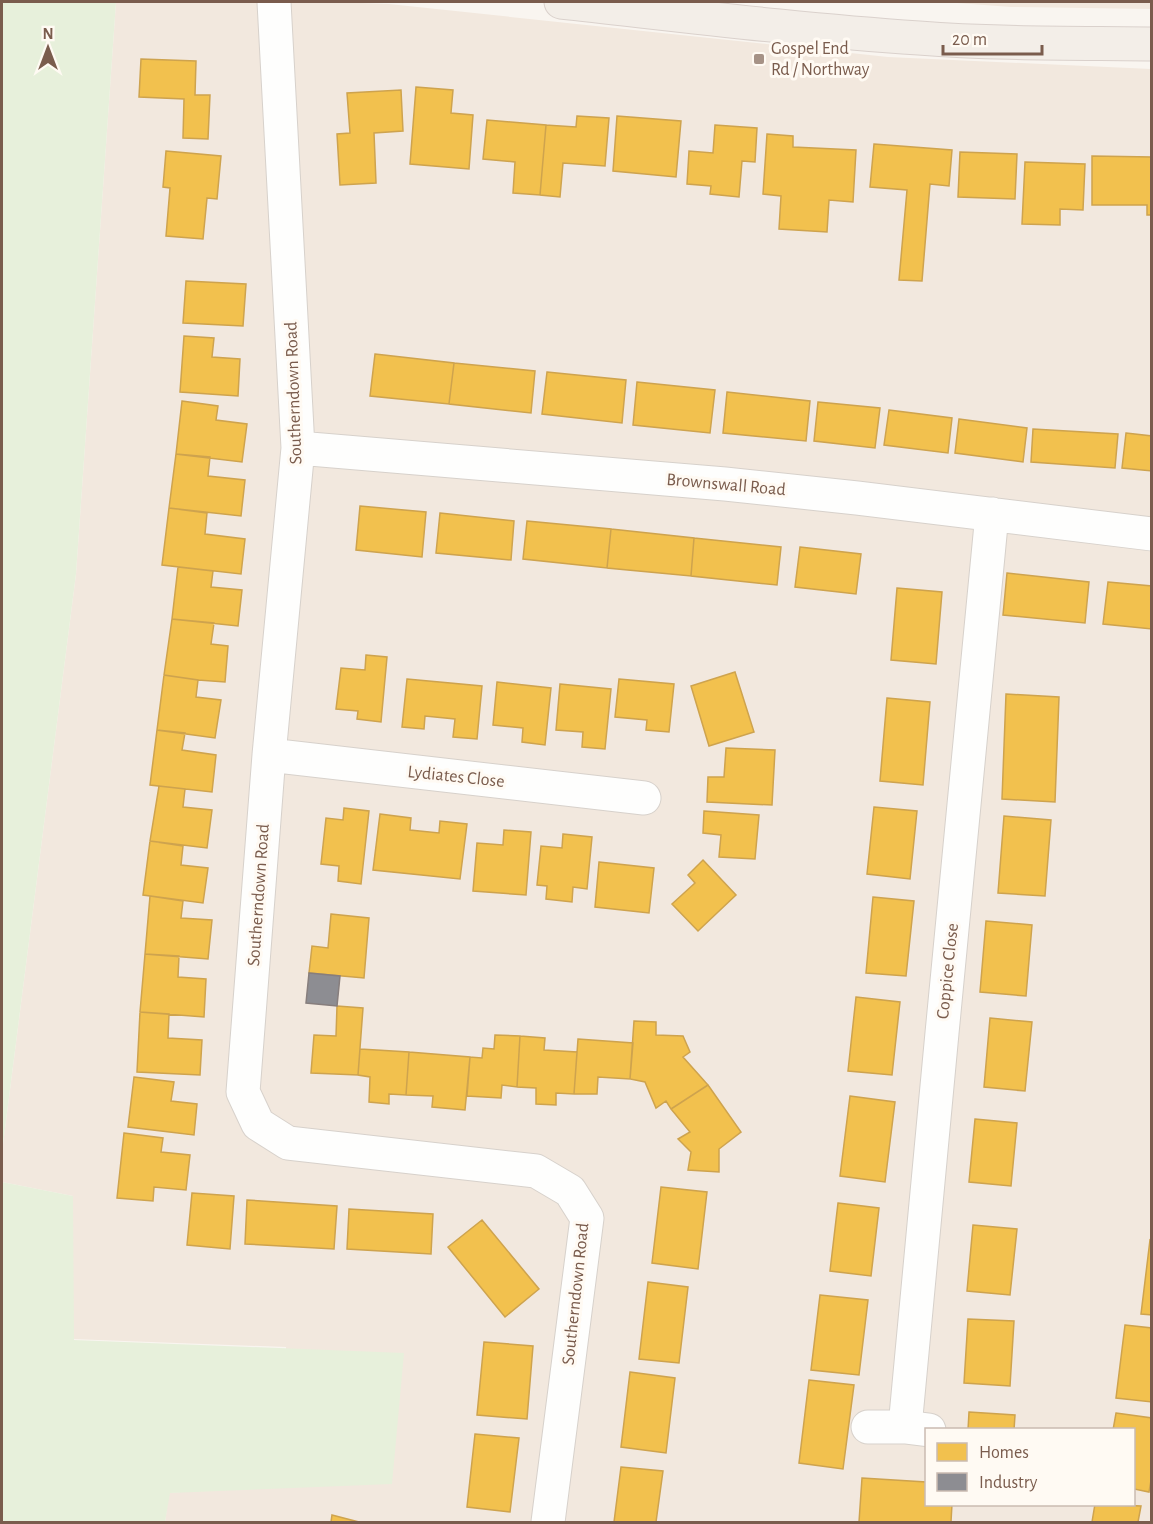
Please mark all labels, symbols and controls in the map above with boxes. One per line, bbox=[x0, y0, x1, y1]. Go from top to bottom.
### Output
north arrow bbox=[18, 18, 78, 78]
scale bar bbox=[943, 18, 1042, 56]
text: N bbox=[42, 26, 54, 42]
text: 20 m bbox=[952, 31, 987, 49]
place label: Gospel End Rd / Northway bbox=[771, 40, 870, 79]
marker: Gospel End Rd / Northway bbox=[752, 52, 766, 66]
street label: Southerndown Road bbox=[283, 321, 305, 465]
street label: Brownswall Road bbox=[666, 471, 786, 499]
street label: Lydiates Close bbox=[407, 763, 505, 791]
street label: Southerndown Road bbox=[245, 823, 273, 967]
street label: Coppice Close bbox=[934, 922, 962, 1020]
street label: Southerndown Road bbox=[560, 1222, 592, 1366]
legend bbox=[925, 1428, 1135, 1506]
text: Homes bbox=[979, 1444, 1029, 1462]
text: Industry bbox=[979, 1474, 1038, 1492]

